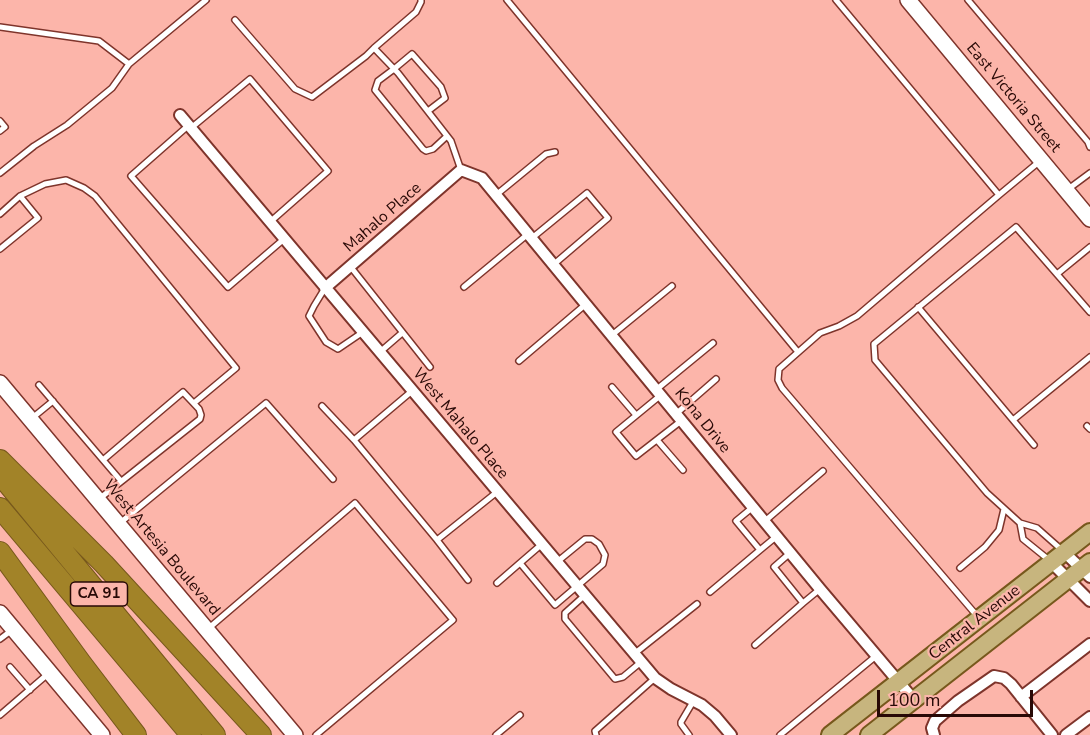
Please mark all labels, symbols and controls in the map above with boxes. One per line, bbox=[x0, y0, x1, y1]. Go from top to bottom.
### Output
street label: East Victoria Street bbox=[962, 39, 1064, 157]
street label: Mahalo Place bbox=[340, 179, 426, 257]
street label: West Mahalo Place bbox=[408, 365, 512, 483]
street label: Kona Drive bbox=[670, 385, 734, 457]
street label: West Artesia Boulevard bbox=[98, 476, 224, 620]
street label: Central Avenue bbox=[925, 581, 1025, 665]
road number: CA 91 bbox=[70, 582, 128, 606]
scale bar bbox=[880, 678, 1036, 716]
text: 100 m bbox=[888, 688, 940, 712]

